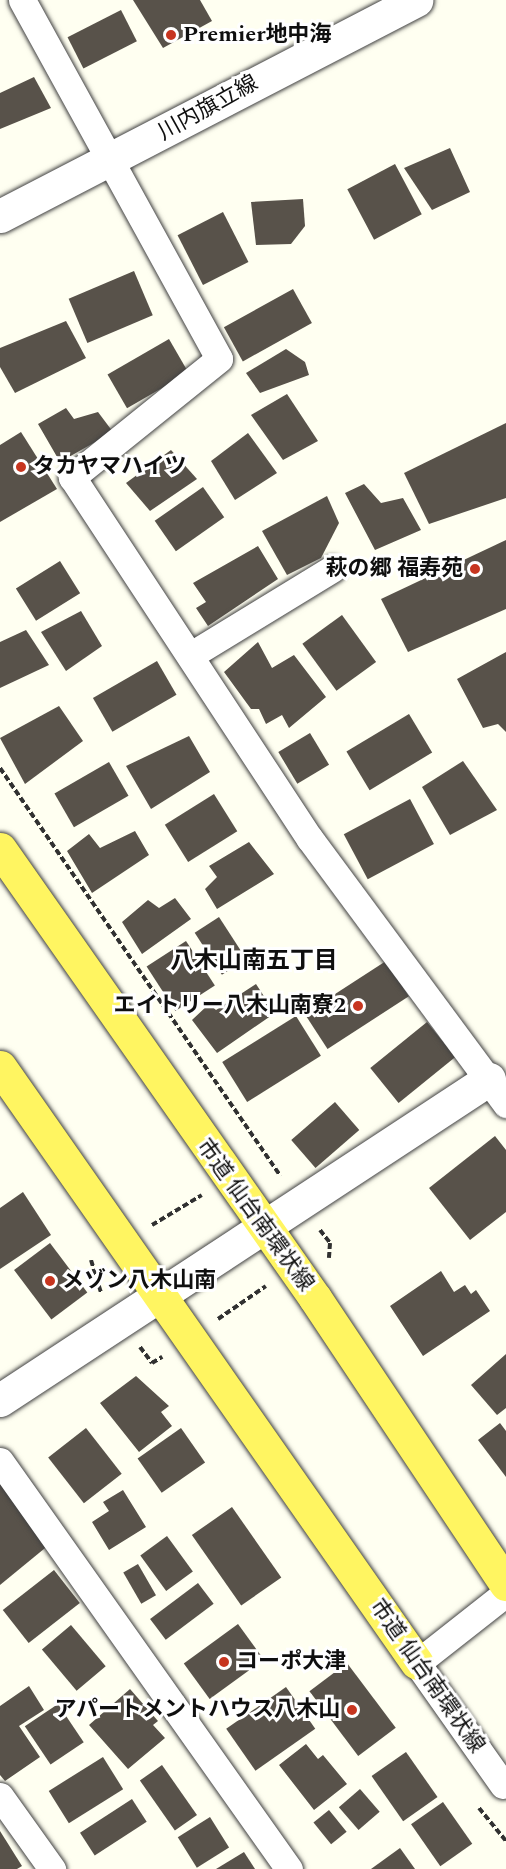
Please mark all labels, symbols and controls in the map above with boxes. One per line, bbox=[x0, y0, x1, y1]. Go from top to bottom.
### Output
place label: Premier地中海 bbox=[183, 22, 332, 48]
marker: Premier地中海 bbox=[164, 28, 178, 42]
street label: 川内旗立線 bbox=[153, 70, 263, 146]
place label: タカヤマハイツ bbox=[33, 454, 187, 480]
marker: タカヤマハイツ bbox=[14, 460, 28, 474]
place label: 萩の郷 福寿苑 bbox=[326, 556, 463, 582]
marker: 萩の郷 福寿苑 bbox=[468, 562, 482, 576]
district label: 八木山南五丁目 bbox=[170, 948, 338, 976]
place label: エイトリー八木山南寮2 bbox=[114, 993, 346, 1019]
marker: エイトリー八木山南寮2 bbox=[351, 999, 365, 1013]
street label: 市道 仙台南環状線 bbox=[191, 1134, 319, 1296]
place label: メゾン八木山南 bbox=[62, 1268, 216, 1294]
marker: メゾン八木山南 bbox=[43, 1274, 57, 1288]
street label: 市道 仙台南環状線 bbox=[364, 1594, 490, 1758]
place label: コーポ大津 bbox=[236, 1649, 346, 1675]
marker: コーポ大津 bbox=[217, 1655, 231, 1669]
place label: アパートメントハウス八木山 bbox=[54, 1697, 340, 1723]
marker: アパートメントハウス八木山 bbox=[345, 1703, 359, 1717]

